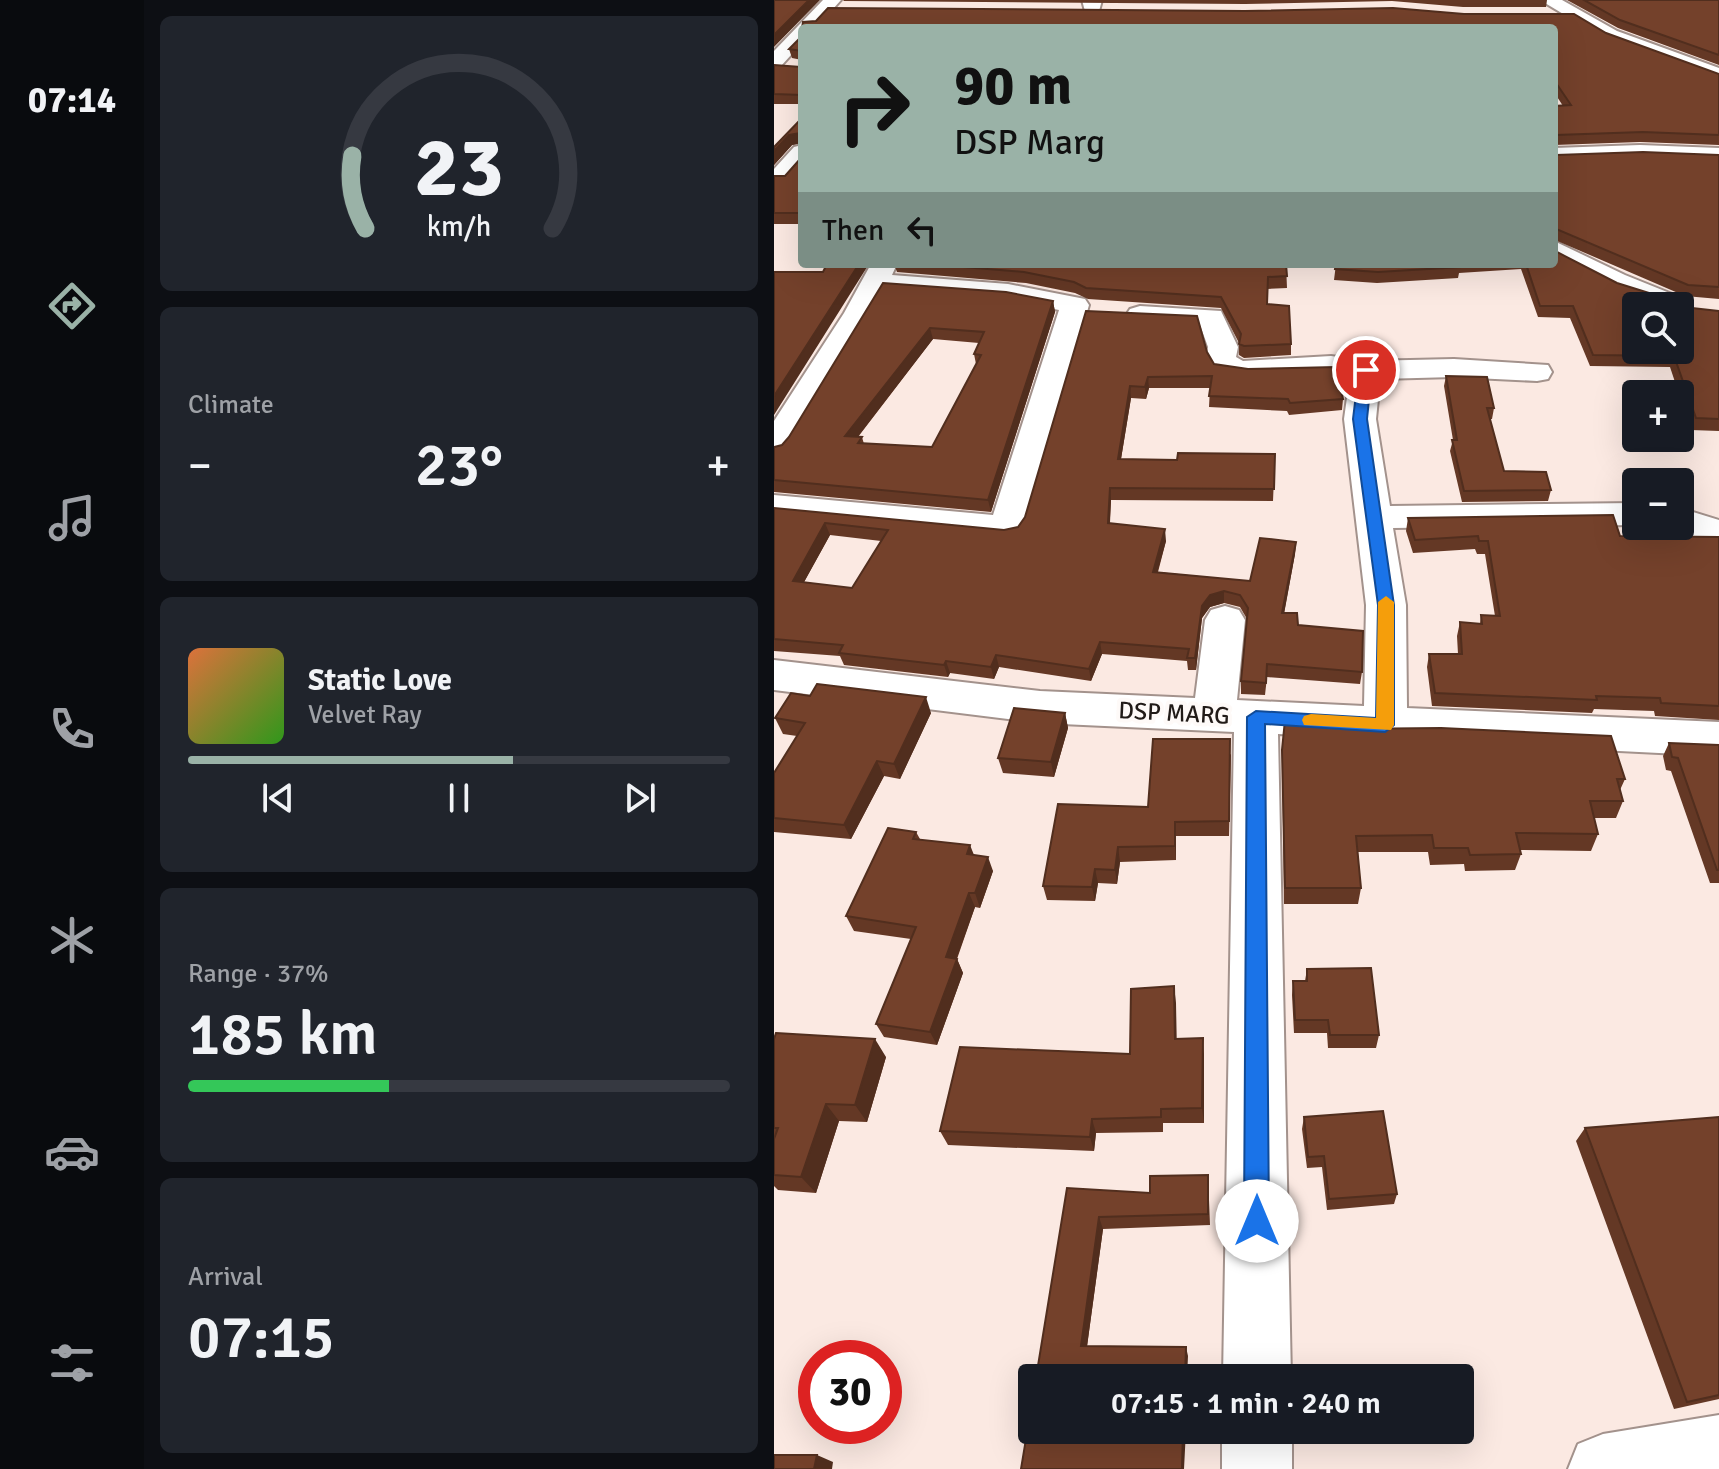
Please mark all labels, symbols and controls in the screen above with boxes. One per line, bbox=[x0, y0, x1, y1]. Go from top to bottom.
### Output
text: 90 m bbox=[954, 51, 1072, 120]
icon: right bbox=[822, 56, 926, 160]
text: 07:14 bbox=[28, 78, 116, 123]
text: 23 bbox=[414, 117, 504, 219]
text: DSP Marg bbox=[954, 120, 1105, 165]
icon: left bbox=[900, 208, 944, 252]
text: km/h bbox=[427, 209, 491, 244]
text: Then bbox=[822, 212, 884, 249]
icon: directions bbox=[44, 278, 100, 334]
map controls bbox=[1622, 292, 1694, 540]
button: search bbox=[1622, 292, 1694, 364]
pin bbox=[1332, 336, 1400, 404]
icon: arrive bbox=[1344, 348, 1388, 392]
button: + bbox=[1622, 380, 1694, 452]
text: Climate bbox=[188, 389, 274, 421]
text: 23° bbox=[415, 429, 503, 503]
text: − bbox=[188, 439, 212, 493]
text: + bbox=[706, 439, 730, 493]
button: − bbox=[1622, 468, 1694, 540]
icon: music bbox=[44, 490, 100, 546]
text: Static Love bbox=[308, 662, 452, 699]
street label: DSP MARG bbox=[1118, 695, 1230, 731]
text: Velvet Ray bbox=[308, 699, 422, 731]
icon: phone bbox=[44, 701, 100, 757]
icon: previous bbox=[256, 776, 300, 820]
icon: pause bbox=[437, 776, 481, 820]
icon: next bbox=[618, 776, 662, 820]
icon: climate bbox=[44, 912, 100, 968]
text: Range · 37% bbox=[188, 958, 329, 990]
text: 185 km bbox=[188, 998, 377, 1072]
icon: car bbox=[44, 1124, 100, 1180]
position arrow bbox=[1215, 1179, 1299, 1263]
text: Arrival bbox=[188, 1261, 263, 1293]
text: 07:15 bbox=[188, 1301, 335, 1375]
icon: filters bbox=[44, 1335, 100, 1391]
speed limit sign: 30 bbox=[798, 1340, 902, 1444]
text: 07:15 · 1 min · 240 m bbox=[1111, 1385, 1381, 1422]

